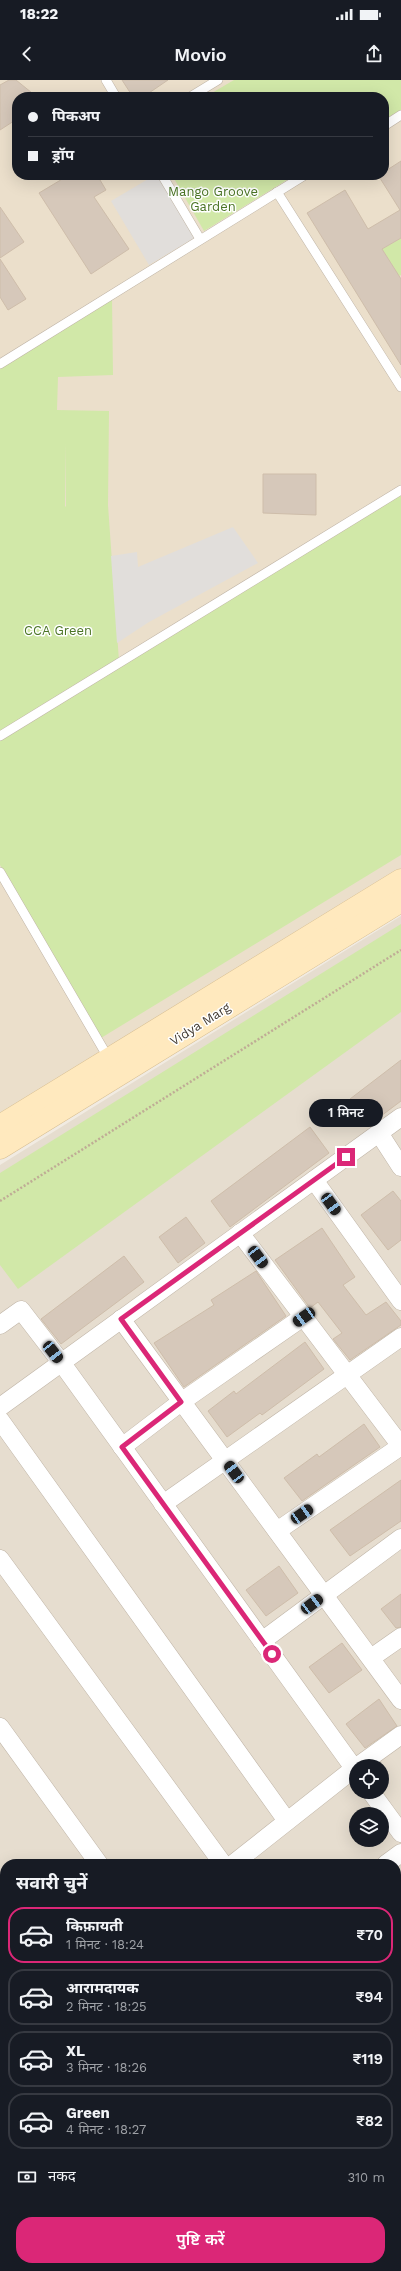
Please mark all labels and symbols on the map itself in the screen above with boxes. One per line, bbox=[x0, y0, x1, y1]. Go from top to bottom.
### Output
park label: Mango Groove Garden bbox=[168, 184, 258, 214]
park label: CCA Green bbox=[24, 623, 92, 638]
street label: Vidya Marg bbox=[167, 999, 233, 1048]
callout: 1 मिनट bbox=[309, 1099, 383, 1127]
route end bbox=[337, 1148, 355, 1166]
car bbox=[319, 1191, 343, 1217]
car bbox=[246, 1244, 270, 1270]
car bbox=[291, 1305, 317, 1329]
car bbox=[41, 1339, 65, 1365]
car bbox=[222, 1459, 246, 1485]
car bbox=[289, 1502, 315, 1526]
car bbox=[299, 1592, 325, 1616]
route start bbox=[263, 1645, 281, 1663]

